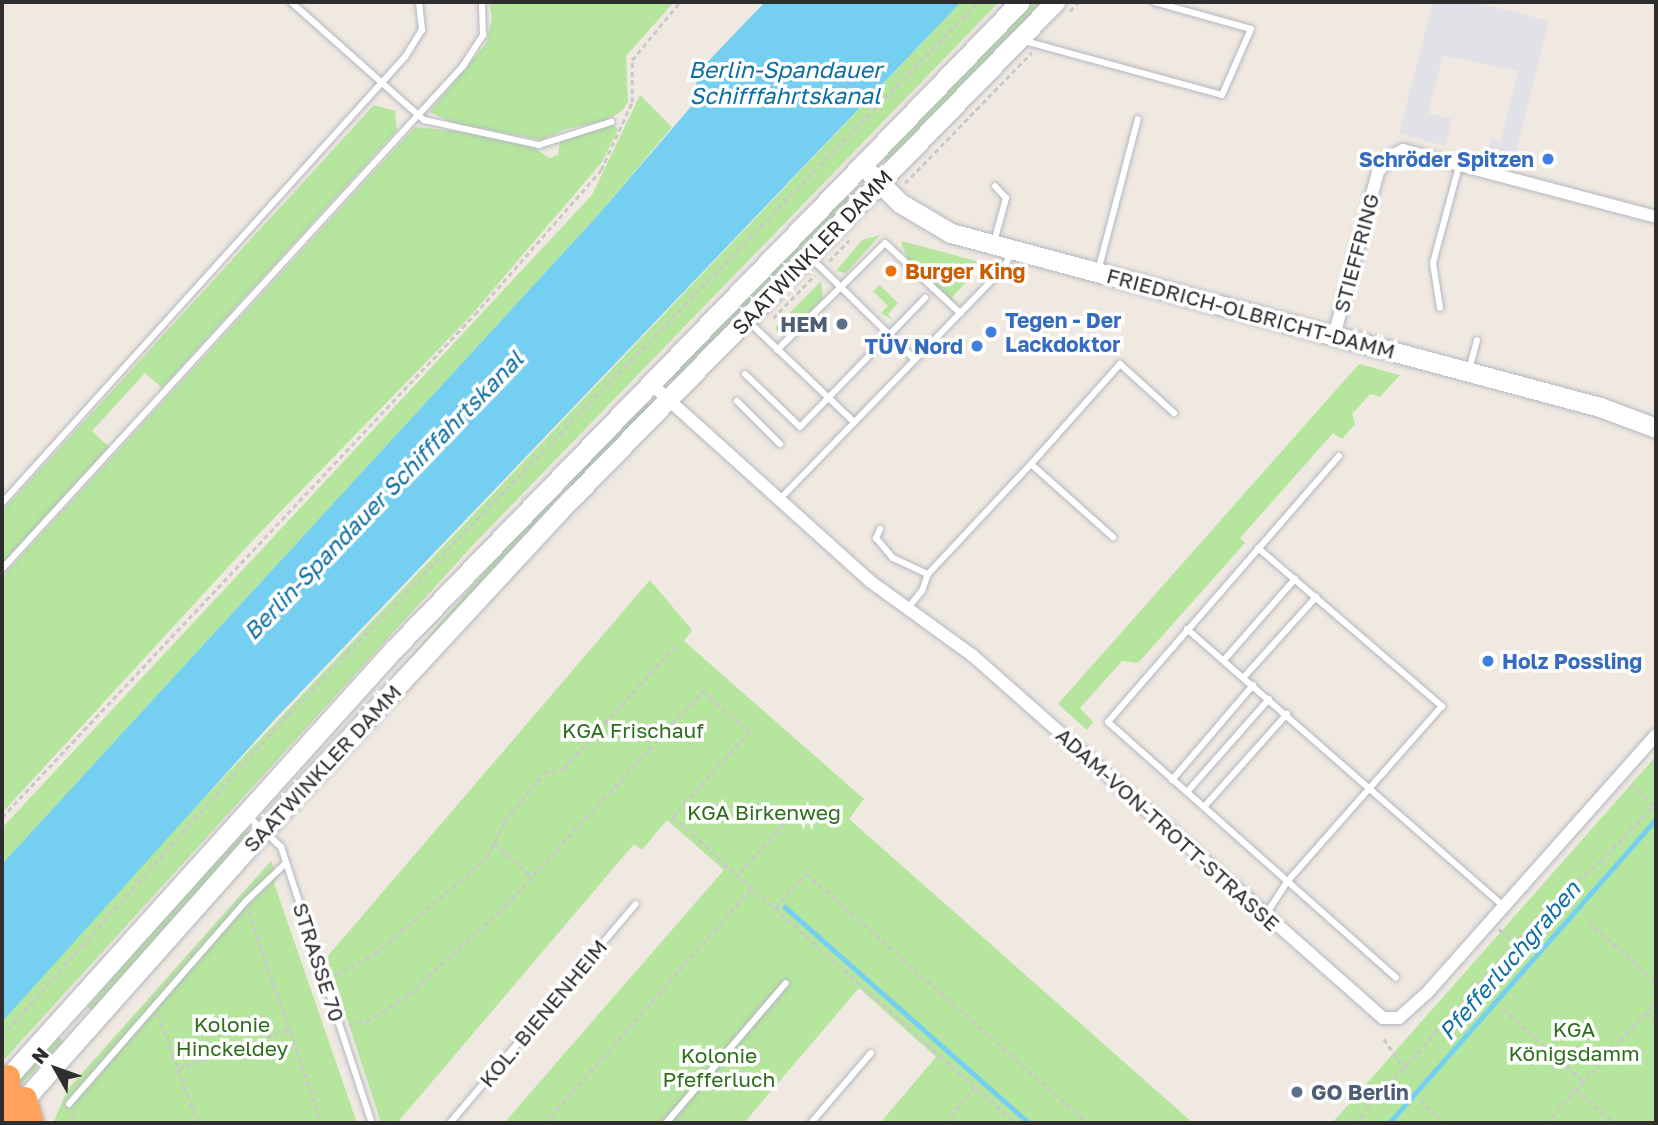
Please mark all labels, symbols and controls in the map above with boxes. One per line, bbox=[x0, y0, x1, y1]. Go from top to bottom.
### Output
water label: Berlin-Spandauer Schifffahrtskanal bbox=[688, 55, 882, 109]
place label: Schröder Spitzen bbox=[1359, 146, 1534, 172]
marker: Schröder Spitzen bbox=[1540, 151, 1556, 167]
street label: SAATWINKLER DAMM bbox=[727, 164, 897, 340]
street label: STIEFFRING bbox=[1328, 191, 1384, 315]
place label: Burger King bbox=[905, 258, 1026, 284]
street label: FRIEDRICH-OLBRICHT-DAMM bbox=[1104, 262, 1398, 364]
marker: Burger King bbox=[883, 263, 899, 279]
place label: Tegen - Der Lackdoktor bbox=[1005, 307, 1121, 357]
place label: HEM bbox=[780, 311, 828, 337]
marker: HEM bbox=[834, 316, 850, 332]
marker: Tegen - Der Lackdoktor bbox=[983, 324, 999, 340]
place label: TÜV Nord bbox=[865, 333, 963, 359]
marker: TÜV Nord bbox=[969, 338, 985, 354]
water label: Berlin-Spandauer Schifffahrtskanal bbox=[238, 345, 528, 645]
place label: Holz Possling bbox=[1502, 648, 1642, 674]
marker: Holz Possling bbox=[1480, 653, 1496, 669]
street label: SAATWINKLER DAMM bbox=[238, 679, 406, 857]
park label: KGA Frischauf bbox=[562, 717, 704, 743]
street label: ADAM-VON-TROTT-STRASSE bbox=[1051, 722, 1285, 936]
park label: KGA Birkenweg bbox=[687, 799, 841, 825]
water label: Pfefferluchgraben bbox=[1433, 875, 1585, 1045]
street label: STRASSE 70 bbox=[288, 899, 350, 1025]
street label: KOL. BIENENHEIM bbox=[474, 934, 612, 1092]
park label: Kolonie Hinckeldey bbox=[176, 1011, 288, 1061]
park label: KGA Königsdamm bbox=[1508, 1016, 1640, 1066]
north arrow bbox=[21, 1034, 91, 1104]
text: N bbox=[26, 1042, 53, 1068]
park label: Kolonie Pfefferluch bbox=[663, 1042, 775, 1092]
place label: GO Berlin bbox=[1311, 1079, 1409, 1105]
marker: GO Berlin bbox=[1289, 1084, 1305, 1100]

